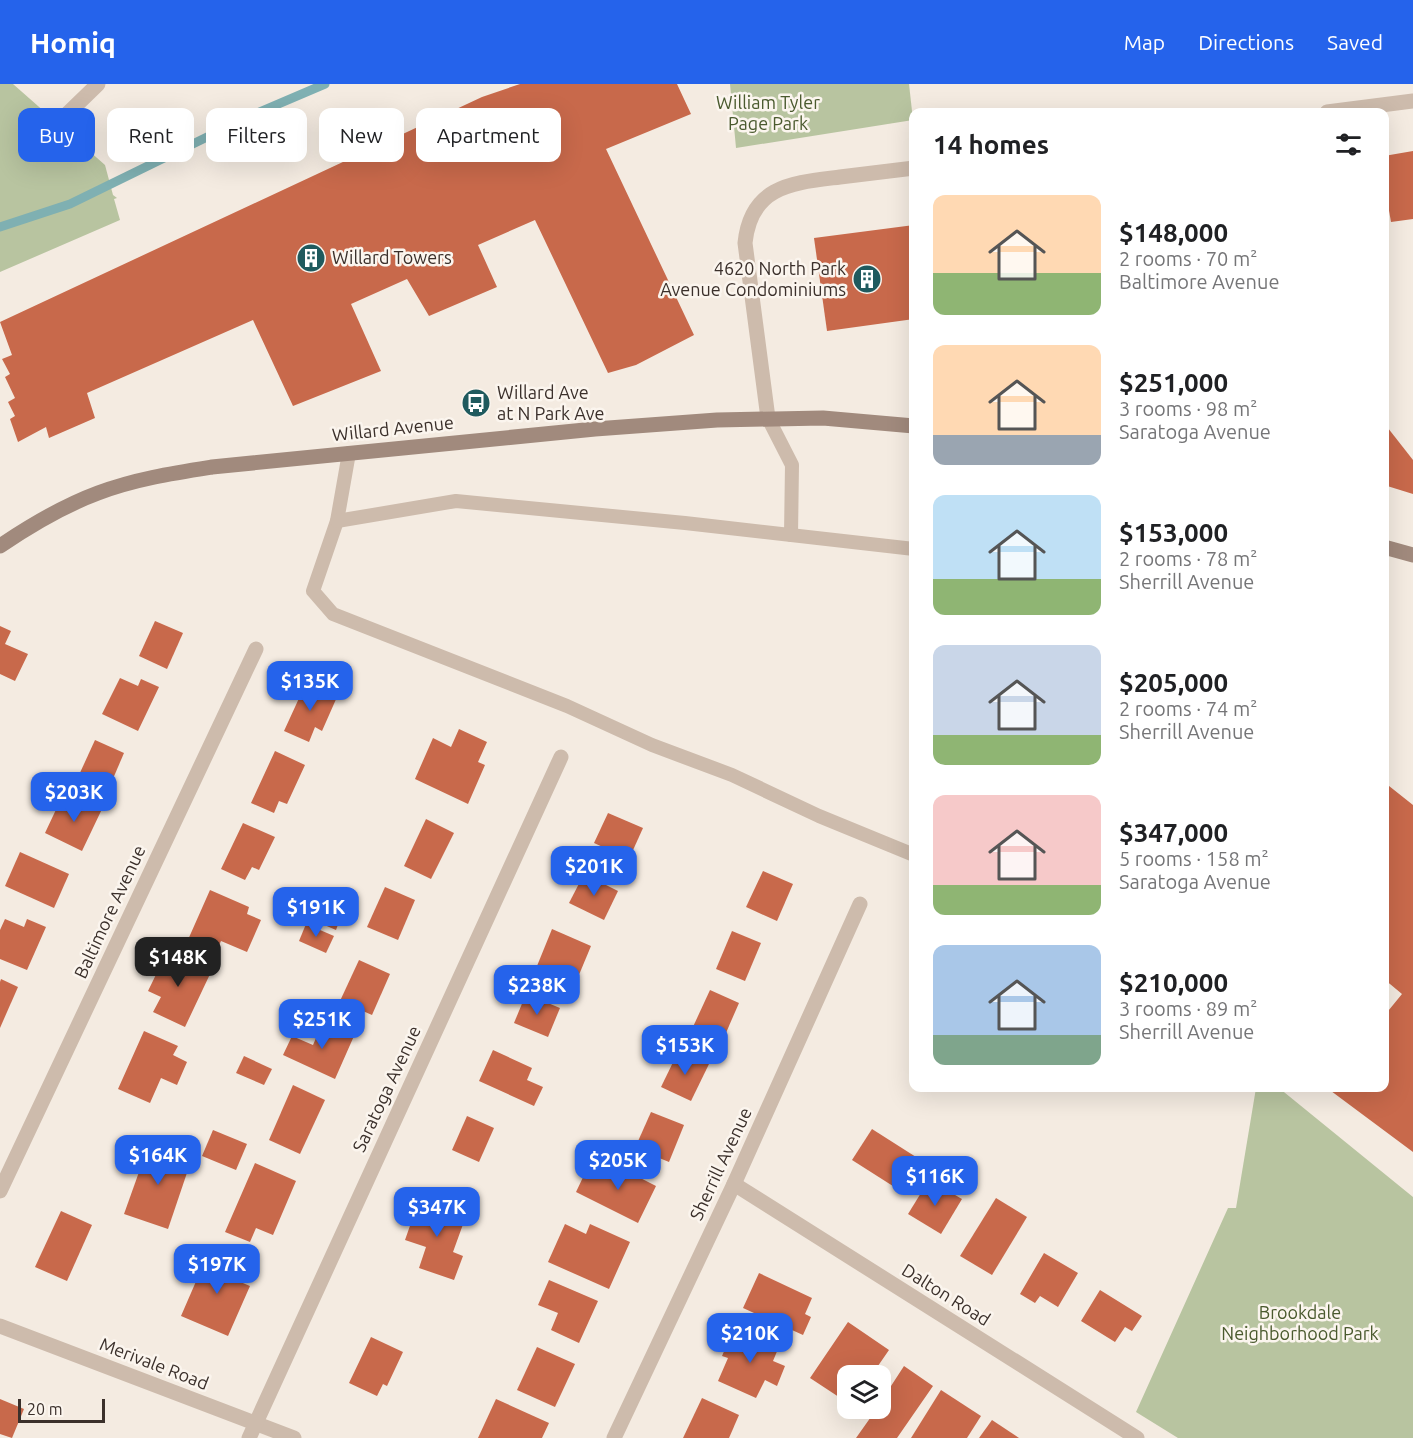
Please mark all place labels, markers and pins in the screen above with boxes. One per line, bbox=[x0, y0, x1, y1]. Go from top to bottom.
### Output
building icon: Willard Towers bbox=[295, 242, 327, 274]
place label: Willard Towers bbox=[332, 247, 452, 267]
place label: 4620 North Park Avenue Condominiums bbox=[660, 258, 846, 299]
building icon: 4620 North Park Avenue Condominiums bbox=[851, 263, 883, 295]
place label: Willard Ave at N Park Ave bbox=[497, 382, 604, 423]
bus stop icon: Willard Ave at N Park Ave bbox=[460, 387, 492, 419]
pin: $135K bbox=[268, 661, 352, 712]
pin: $203K bbox=[32, 772, 116, 823]
pin: $201K bbox=[552, 846, 636, 897]
pin: $191K bbox=[274, 887, 358, 938]
pin: $148K bbox=[136, 937, 220, 988]
pin: $238K bbox=[495, 965, 579, 1016]
pin: $251K bbox=[280, 999, 364, 1050]
pin: $153K bbox=[643, 1025, 727, 1076]
pin: $164K bbox=[116, 1135, 200, 1186]
pin: $205K bbox=[576, 1140, 660, 1191]
pin: $116K bbox=[893, 1156, 977, 1207]
pin: $347K bbox=[395, 1187, 479, 1238]
pin: $197K bbox=[175, 1244, 259, 1295]
pin: $210K bbox=[708, 1313, 792, 1364]

